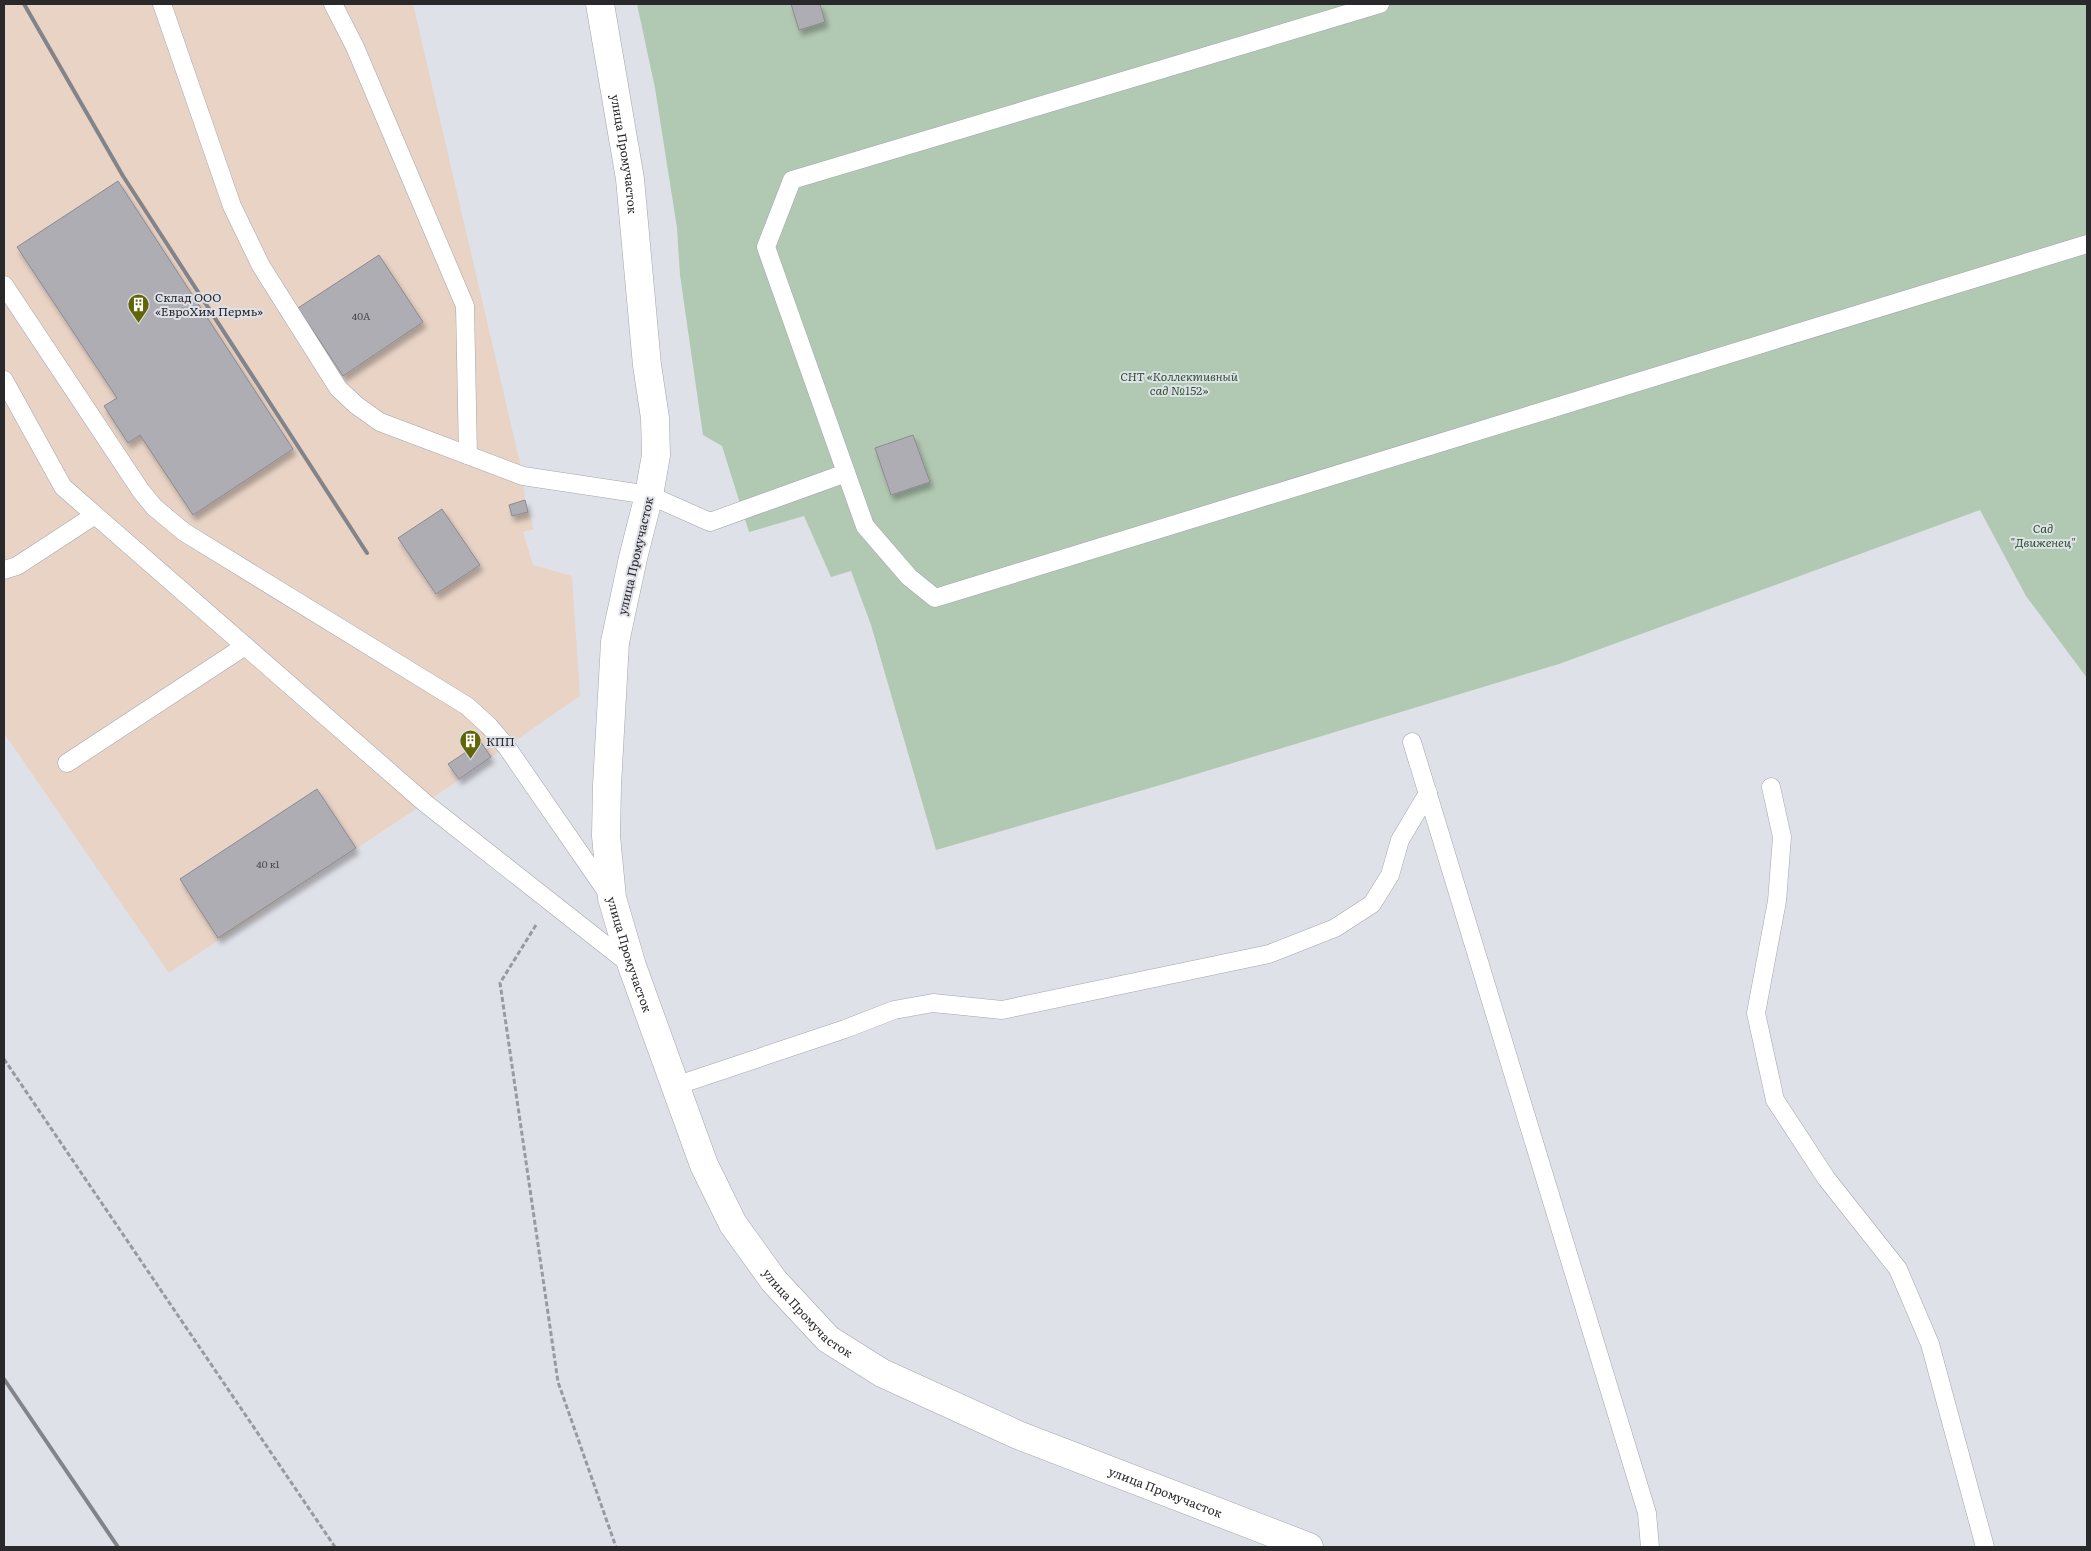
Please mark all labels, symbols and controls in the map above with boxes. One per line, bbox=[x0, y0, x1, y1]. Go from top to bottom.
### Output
street label: улица Промучасток bbox=[607, 93, 642, 214]
place label: Склад ООО «ЕвроХим Пермь» bbox=[155, 288, 263, 320]
building icon: Склад ООО «ЕвроХим Пермь» bbox=[127, 292, 151, 323]
house number: 40А bbox=[352, 308, 371, 323]
park label: СНТ «Коллективный сад №152» bbox=[1120, 367, 1239, 399]
street label: улица Промучасток bbox=[613, 495, 657, 617]
park label: Сад "Движенец" bbox=[2010, 519, 2076, 551]
building icon: КПП bbox=[458, 729, 482, 760]
place label: КПП bbox=[486, 732, 515, 750]
house number: 40 к1 bbox=[256, 856, 280, 871]
street label: улица Промучасток bbox=[603, 894, 657, 1015]
street label: улица Промучасток bbox=[759, 1265, 856, 1361]
street label: улица Промучасток bbox=[1106, 1462, 1225, 1522]

